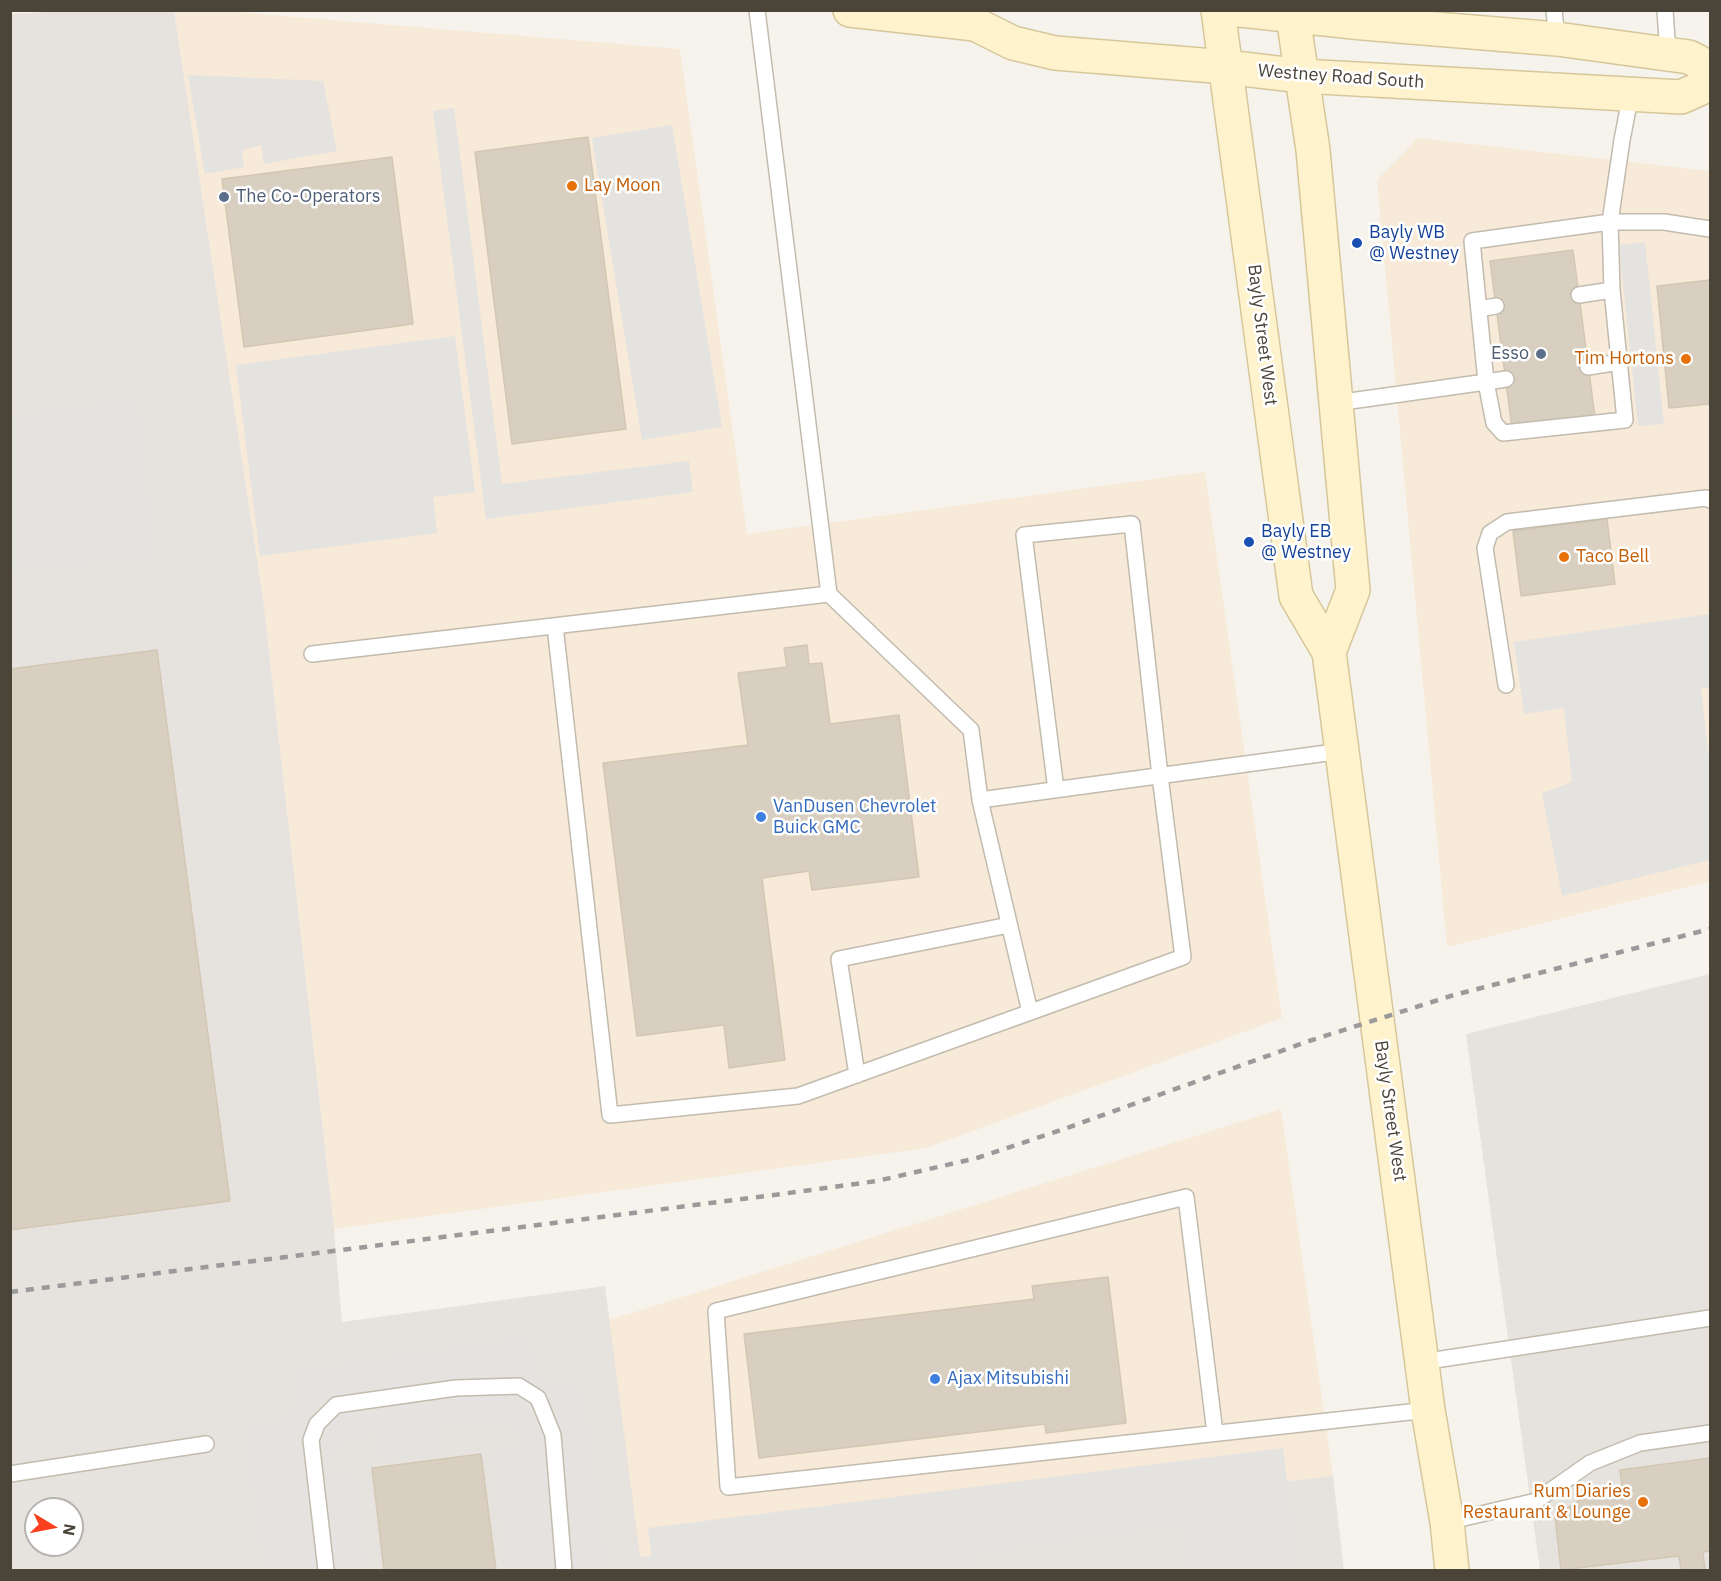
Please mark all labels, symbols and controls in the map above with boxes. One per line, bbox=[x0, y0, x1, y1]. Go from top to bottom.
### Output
street label: Westney Road South bbox=[1257, 60, 1425, 94]
place label: Lay Moon bbox=[584, 175, 661, 197]
marker: Lay Moon bbox=[565, 179, 579, 193]
place label: The Co-Operators bbox=[236, 186, 380, 208]
marker: The Co-Operators bbox=[217, 190, 231, 204]
place label: Bayly WB @ Westney bbox=[1369, 222, 1459, 264]
marker: Bayly WB @ Westney bbox=[1350, 236, 1364, 250]
street label: Bayly Street West bbox=[1243, 263, 1281, 407]
place label: Esso bbox=[1491, 343, 1529, 365]
marker: Esso bbox=[1534, 347, 1548, 361]
place label: Tim Hortons bbox=[1574, 348, 1674, 370]
marker: Tim Hortons bbox=[1679, 352, 1693, 366]
place label: Bayly EB @ Westney bbox=[1261, 521, 1351, 564]
marker: Bayly EB @ Westney bbox=[1242, 535, 1256, 549]
place label: Taco Bell bbox=[1576, 546, 1649, 568]
marker: Taco Bell bbox=[1557, 550, 1571, 564]
place label: VanDusen Chevrolet Buick GMC bbox=[773, 796, 936, 838]
marker: VanDusen Chevrolet Buick GMC bbox=[754, 810, 768, 824]
street label: Bayly Street West bbox=[1369, 1039, 1411, 1183]
place label: Ajax Mitsubishi bbox=[947, 1368, 1069, 1390]
marker: Ajax Mitsubishi bbox=[928, 1372, 942, 1386]
place label: Rum Diaries Restaurant & Lounge bbox=[1463, 1481, 1631, 1524]
marker: Rum Diaries Restaurant & Lounge bbox=[1636, 1495, 1650, 1509]
north arrow bbox=[24, 1497, 84, 1557]
text: N bbox=[59, 1522, 81, 1537]

